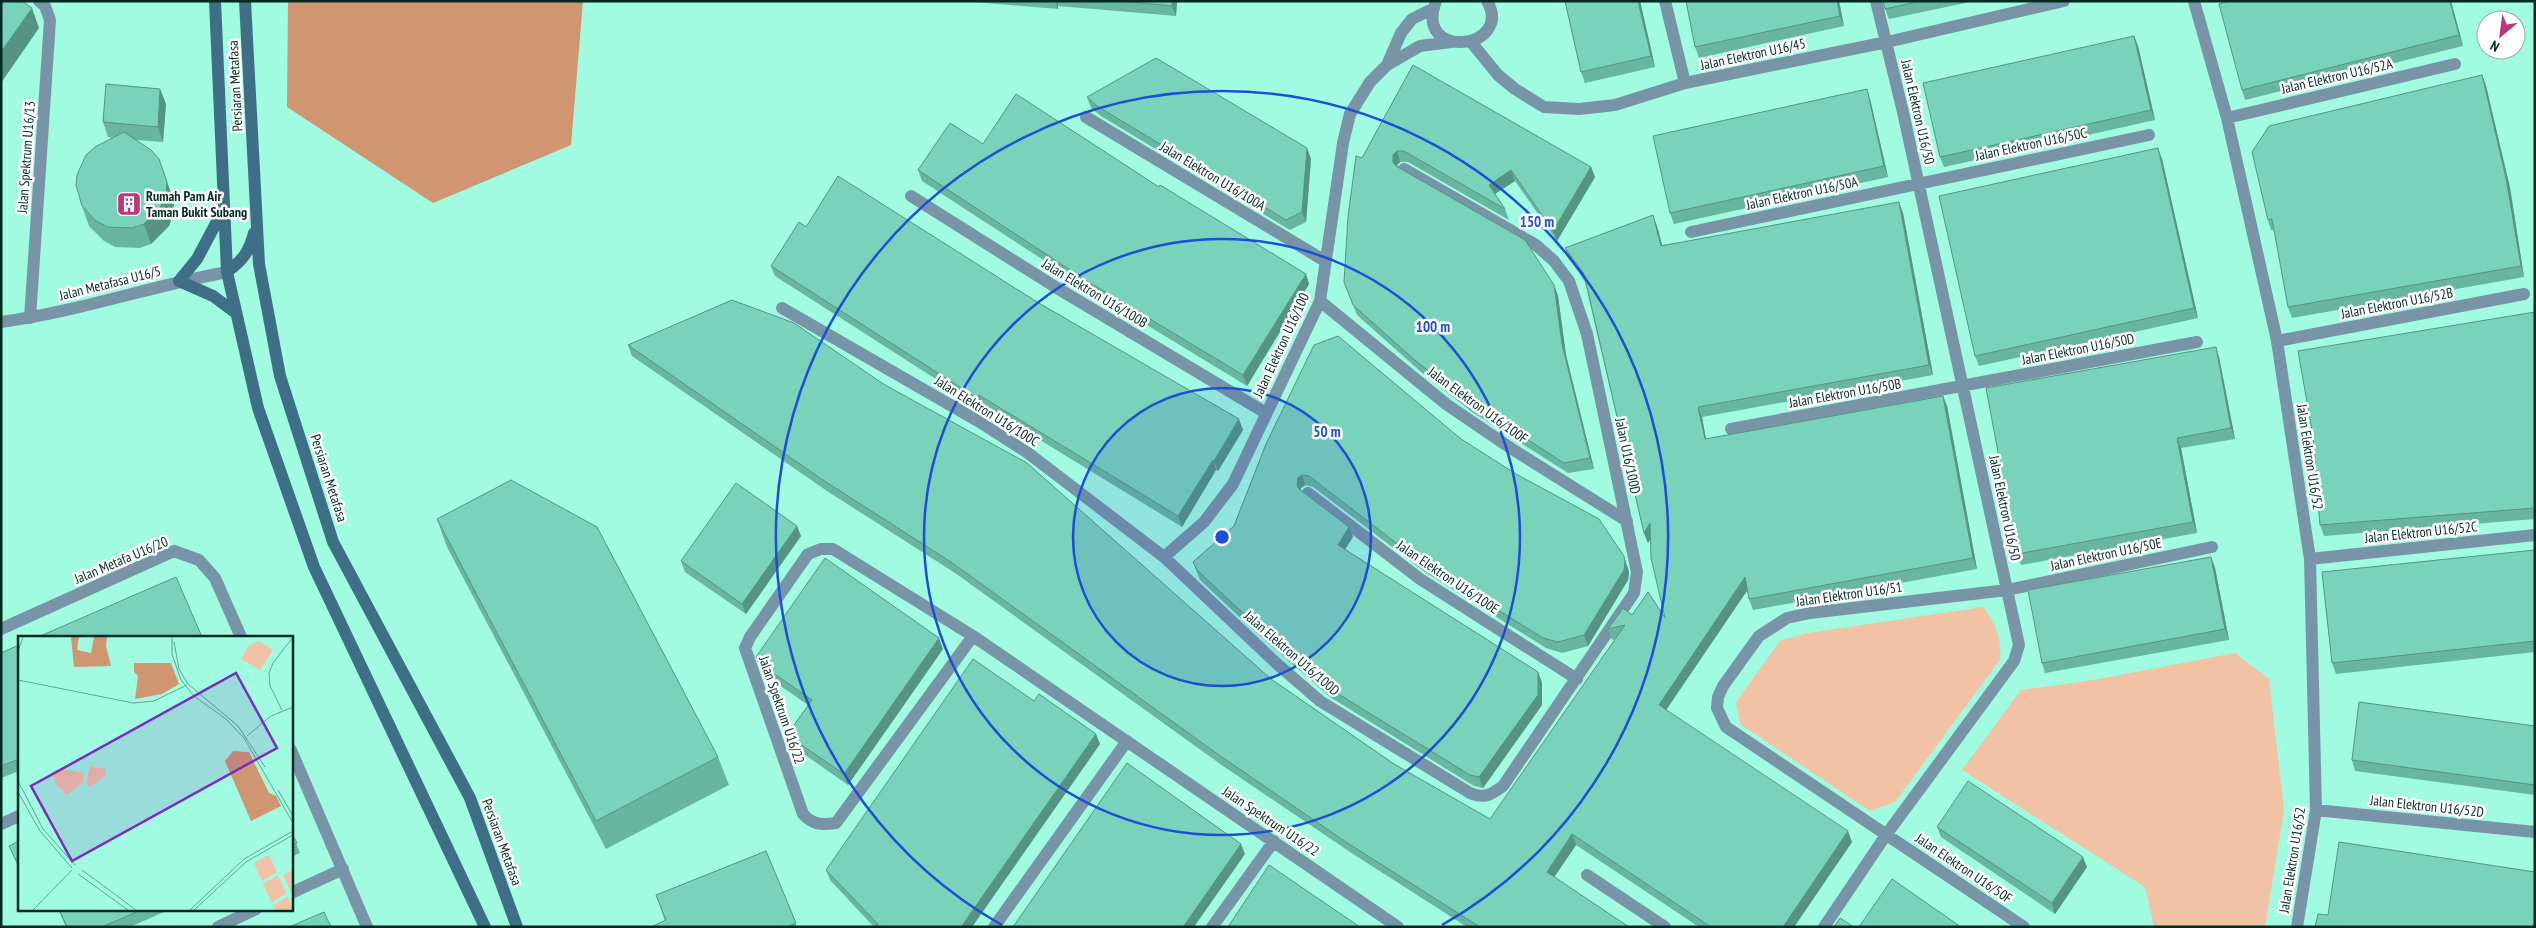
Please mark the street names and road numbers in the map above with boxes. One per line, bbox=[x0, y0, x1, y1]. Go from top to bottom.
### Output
street label: Jalan Elektron U16/45 bbox=[1698, 34, 1807, 74]
street label: Persiaran Metafasa bbox=[224, 40, 246, 132]
street label: Jalan Elektron U16/52A bbox=[2279, 54, 2395, 98]
street label: Jalan Elektron U16/50 bbox=[1897, 57, 1939, 166]
street label: Jalan Spektrum U16/13 bbox=[13, 100, 39, 215]
street label: Jalan Elektron U16/50C bbox=[1973, 123, 2089, 165]
street label: Jalan Elektron U16/100A bbox=[1156, 137, 1269, 215]
street label: Jalan Elektron U16/50A bbox=[1744, 172, 1860, 214]
street label: Jalan Elektron U16/100B bbox=[1038, 254, 1151, 332]
street label: Jalan Metafasa U16/5 bbox=[56, 262, 163, 305]
street label: Jalan Elektron U16/52B bbox=[2339, 283, 2454, 323]
street label: Jalan Elektron U16/100 bbox=[1248, 290, 1313, 401]
street label: Jalan Elektron U16/50D bbox=[2019, 329, 2136, 369]
street label: Jalan Elektron U16/100F bbox=[1424, 362, 1532, 447]
street label: Jalan Elektron U16/100C bbox=[931, 371, 1043, 451]
street label: Jalan Elektron U16/50B bbox=[1787, 374, 1902, 412]
street label: Jalan Elektron U16/52 bbox=[2293, 402, 2327, 511]
street label: Jalan U16/100D bbox=[1611, 415, 1645, 496]
street label: Persiaran Metafasa bbox=[306, 432, 352, 524]
street label: Jalan Elektron U16/50 bbox=[1985, 453, 2025, 562]
street label: Jalan Elektron U16/52C bbox=[2363, 517, 2479, 547]
street label: Jalan Metafa U16/20 bbox=[71, 532, 170, 588]
street label: Jalan Elektron U16/50E bbox=[2048, 533, 2163, 575]
street label: Jalan Elektron U16/100E bbox=[1393, 536, 1502, 618]
street label: Jalan Elektron U16/51 bbox=[1794, 578, 1903, 610]
street label: Jalan Elektron U16/100D bbox=[1240, 606, 1343, 699]
street label: Jalan Spektrum U16/22 bbox=[755, 653, 809, 766]
street label: Jalan Spektrum U16/22 bbox=[1218, 781, 1323, 860]
street label: Jalan Elektron U16/52D bbox=[2368, 791, 2485, 821]
street label: Persiaran Metafasa bbox=[478, 796, 526, 888]
street label: Jalan Elektron U16/52 bbox=[2275, 806, 2309, 915]
street label: Jalan Elektron U16/50F bbox=[1911, 828, 2016, 907]

